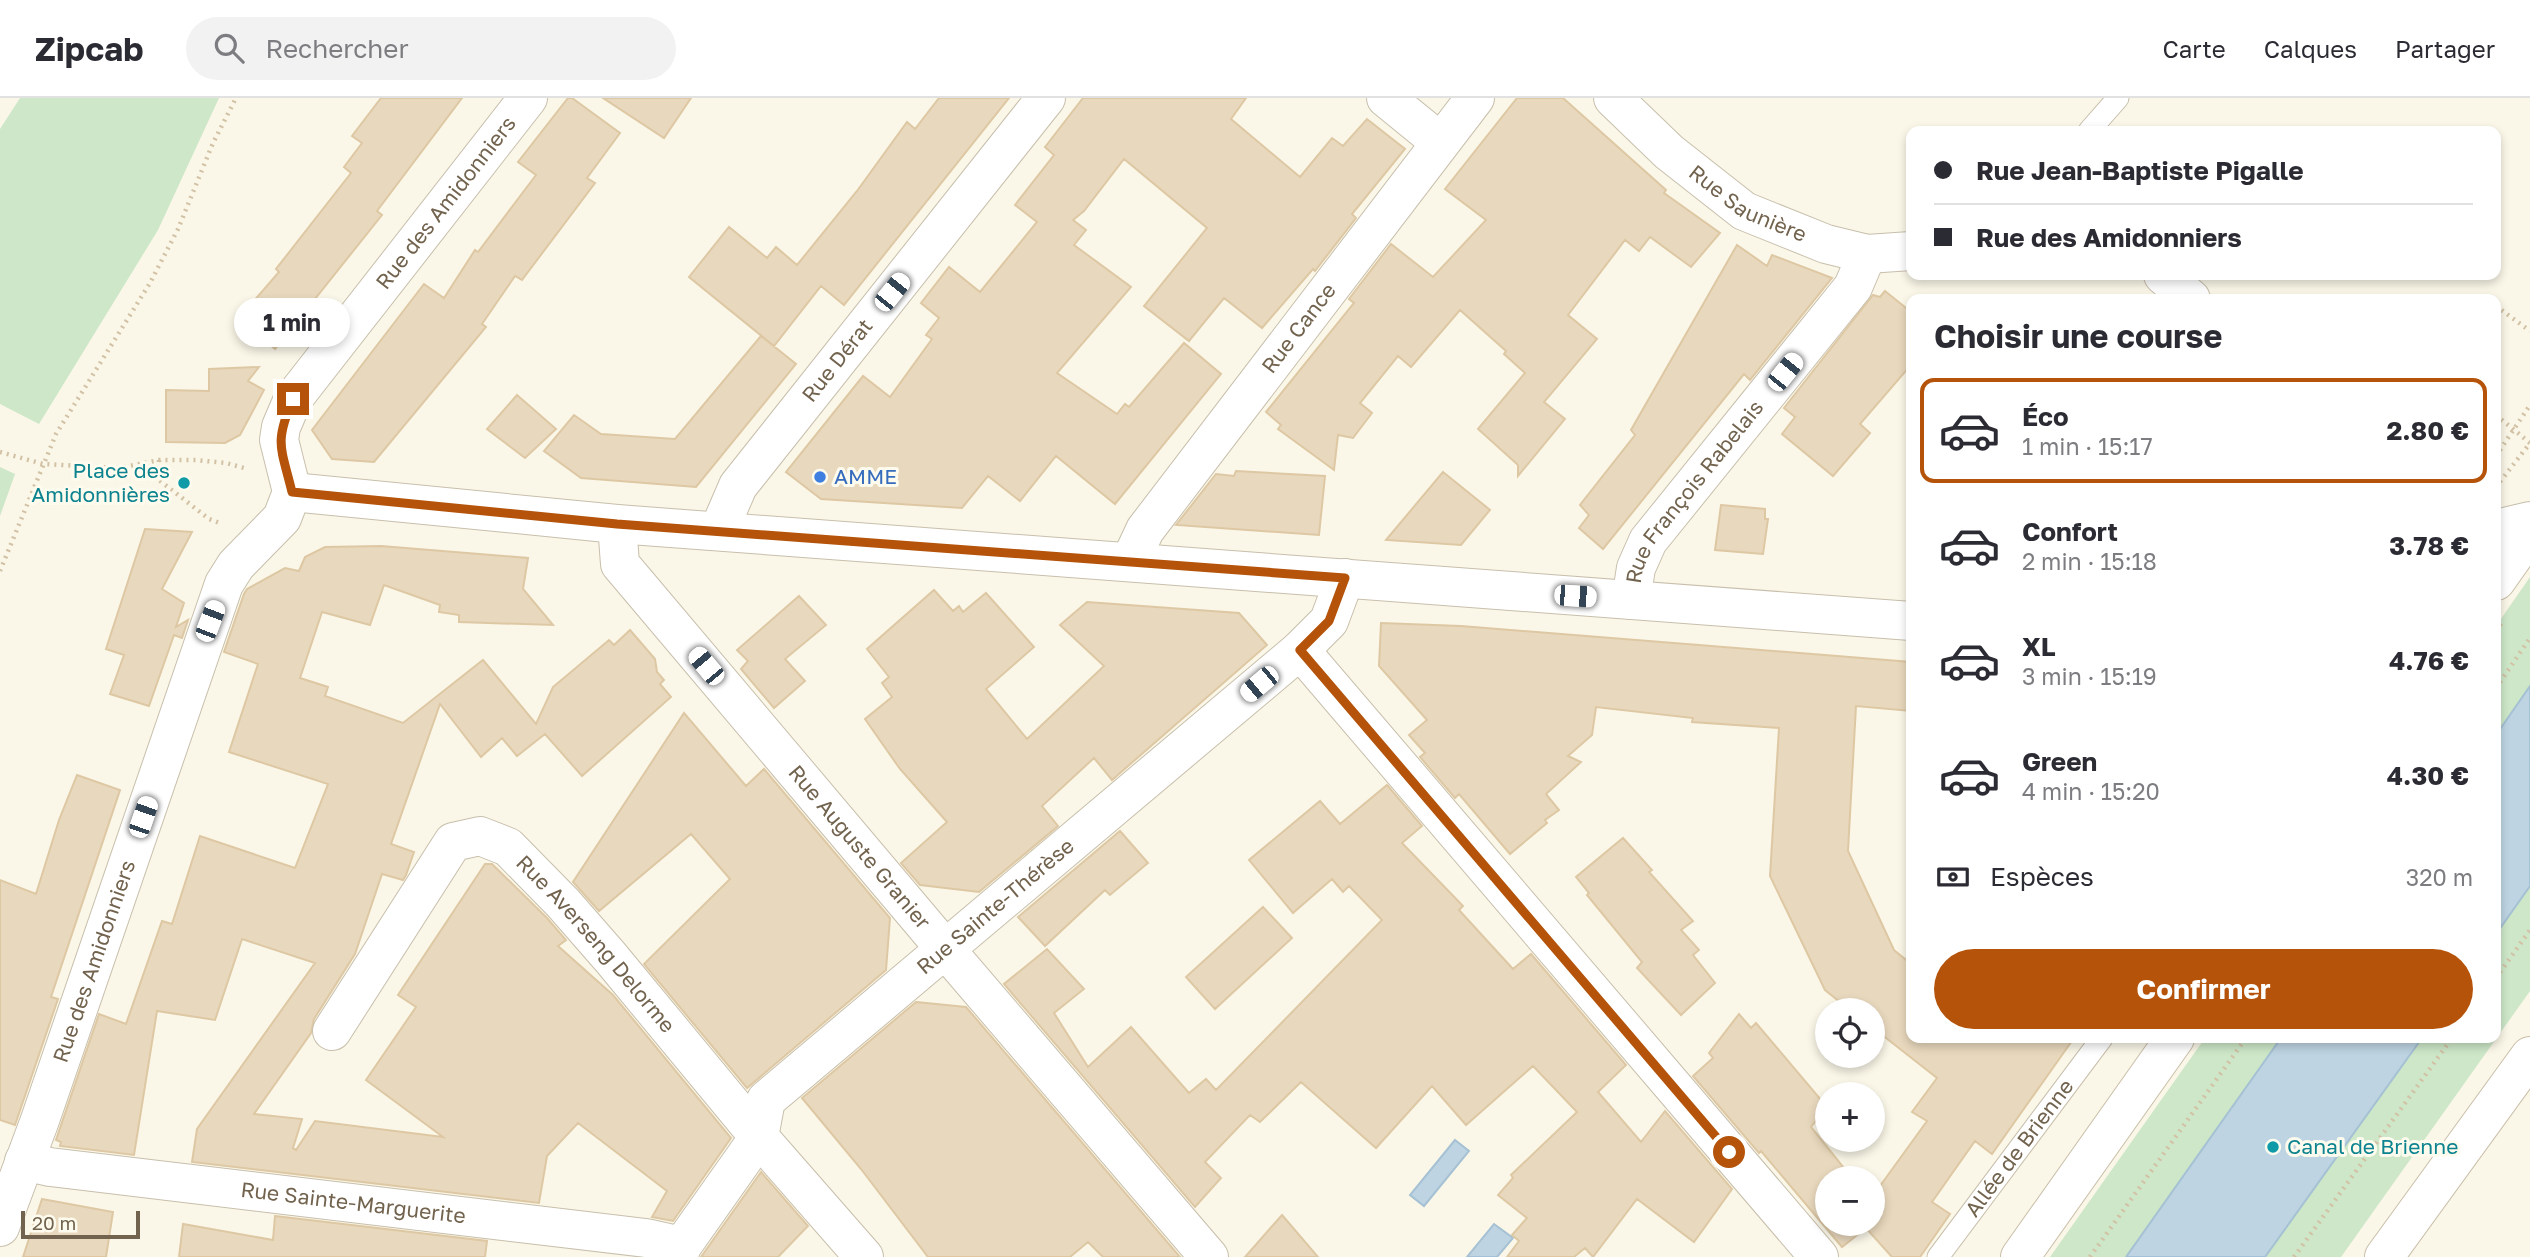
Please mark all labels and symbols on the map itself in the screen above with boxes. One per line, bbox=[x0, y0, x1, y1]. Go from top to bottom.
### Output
street label: Rue des Amidonniers bbox=[370, 111, 521, 294]
street label: Rue Saunière bbox=[1684, 159, 1811, 247]
car bbox=[871, 269, 914, 315]
street label: Rue Cance bbox=[1255, 278, 1341, 378]
callout: 1 min bbox=[235, 298, 351, 346]
street label: Rue Dérat bbox=[796, 313, 878, 407]
car bbox=[1764, 349, 1807, 395]
route end bbox=[277, 383, 309, 415]
street label: Rue François Rabelais bbox=[1620, 394, 1769, 585]
place label: Place des Amidonnières bbox=[31, 457, 170, 507]
place label: AMME bbox=[834, 463, 897, 489]
marker: AMME bbox=[812, 469, 828, 485]
marker: Place des Amidonnières bbox=[176, 475, 192, 491]
car bbox=[1554, 584, 1597, 608]
car bbox=[193, 598, 228, 644]
car bbox=[685, 643, 728, 689]
car bbox=[1237, 662, 1282, 706]
street label: Rue Auguste Granier bbox=[783, 759, 937, 934]
car bbox=[127, 794, 160, 840]
street label: Rue Sainte-Thérèse bbox=[911, 832, 1079, 979]
street label: Rue Averseng Delorme bbox=[511, 849, 681, 1038]
street label: Rue des Amidonniers bbox=[47, 856, 140, 1066]
street label: Allée de Brienne bbox=[1959, 1074, 2079, 1221]
place label: Canal de Brienne bbox=[2287, 1133, 2458, 1159]
route start bbox=[1713, 1136, 1745, 1168]
marker: Canal de Brienne bbox=[2265, 1139, 2281, 1155]
street label: Rue Sainte-Marguerite bbox=[239, 1176, 467, 1228]
scale bar bbox=[21, 1208, 140, 1240]

